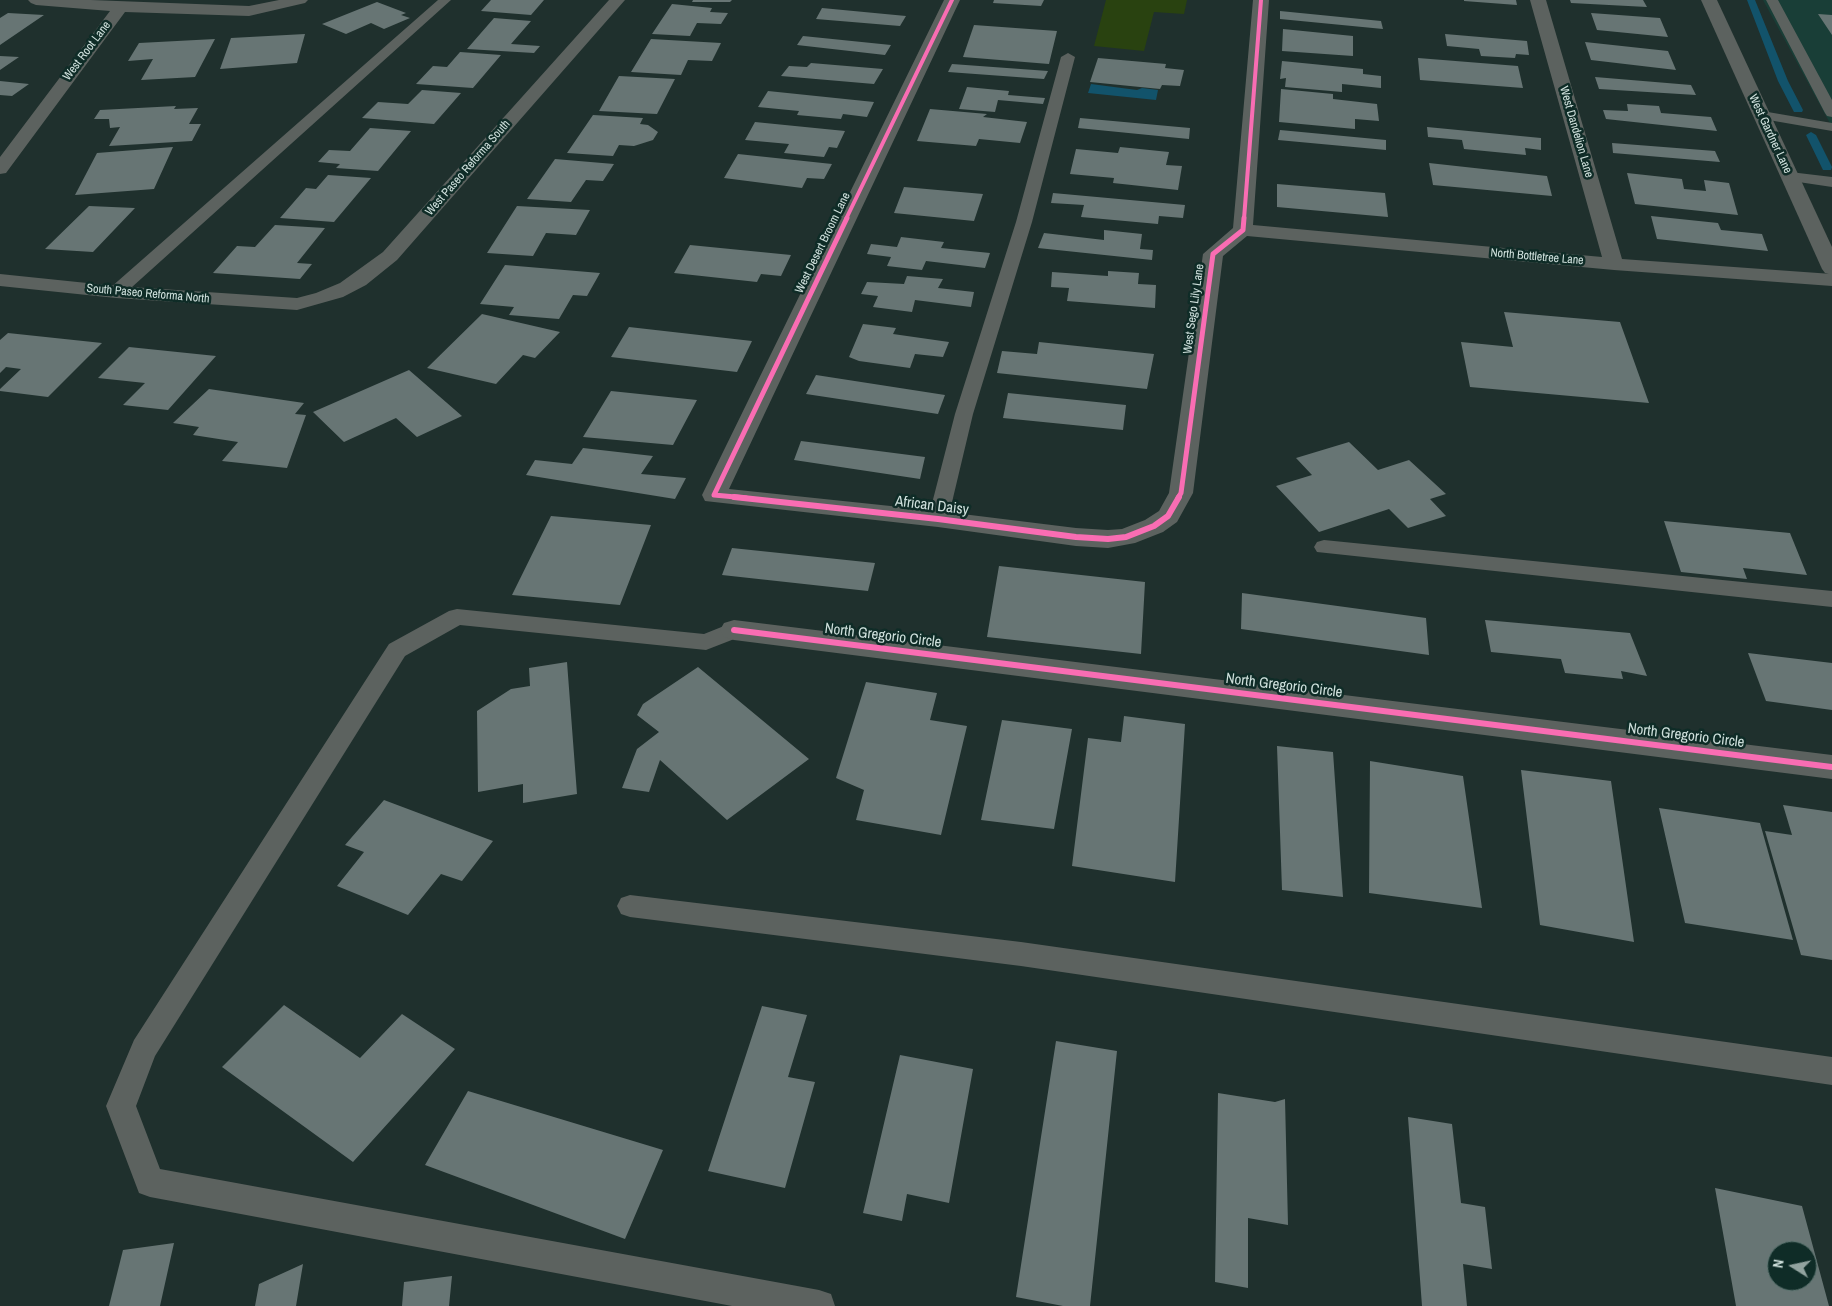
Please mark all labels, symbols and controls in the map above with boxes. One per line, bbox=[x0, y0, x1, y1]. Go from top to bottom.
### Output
street label: West Root Lane bbox=[60, 19, 114, 83]
street label: West Dandelion Lane bbox=[1556, 85, 1596, 179]
street label: West Gardner Lane bbox=[1745, 92, 1795, 176]
street label: West Paseo Reforma South bbox=[423, 117, 513, 219]
street label: West Desert Broom Lane bbox=[792, 190, 854, 296]
street label: North Bottletree Lane bbox=[1490, 246, 1584, 268]
street label: West Sego Lily Lane bbox=[1181, 263, 1207, 355]
street label: South Paseo Reforma North bbox=[86, 281, 210, 307]
street label: African Daisy bbox=[894, 493, 970, 519]
street label: North Gregorio Circle bbox=[824, 620, 942, 652]
street label: North Gregorio Circle bbox=[1225, 670, 1343, 702]
street label: North Gregorio Circle bbox=[1627, 720, 1745, 752]
north arrow bbox=[1767, 1241, 1817, 1291]
text: N bbox=[1769, 1258, 1788, 1269]

